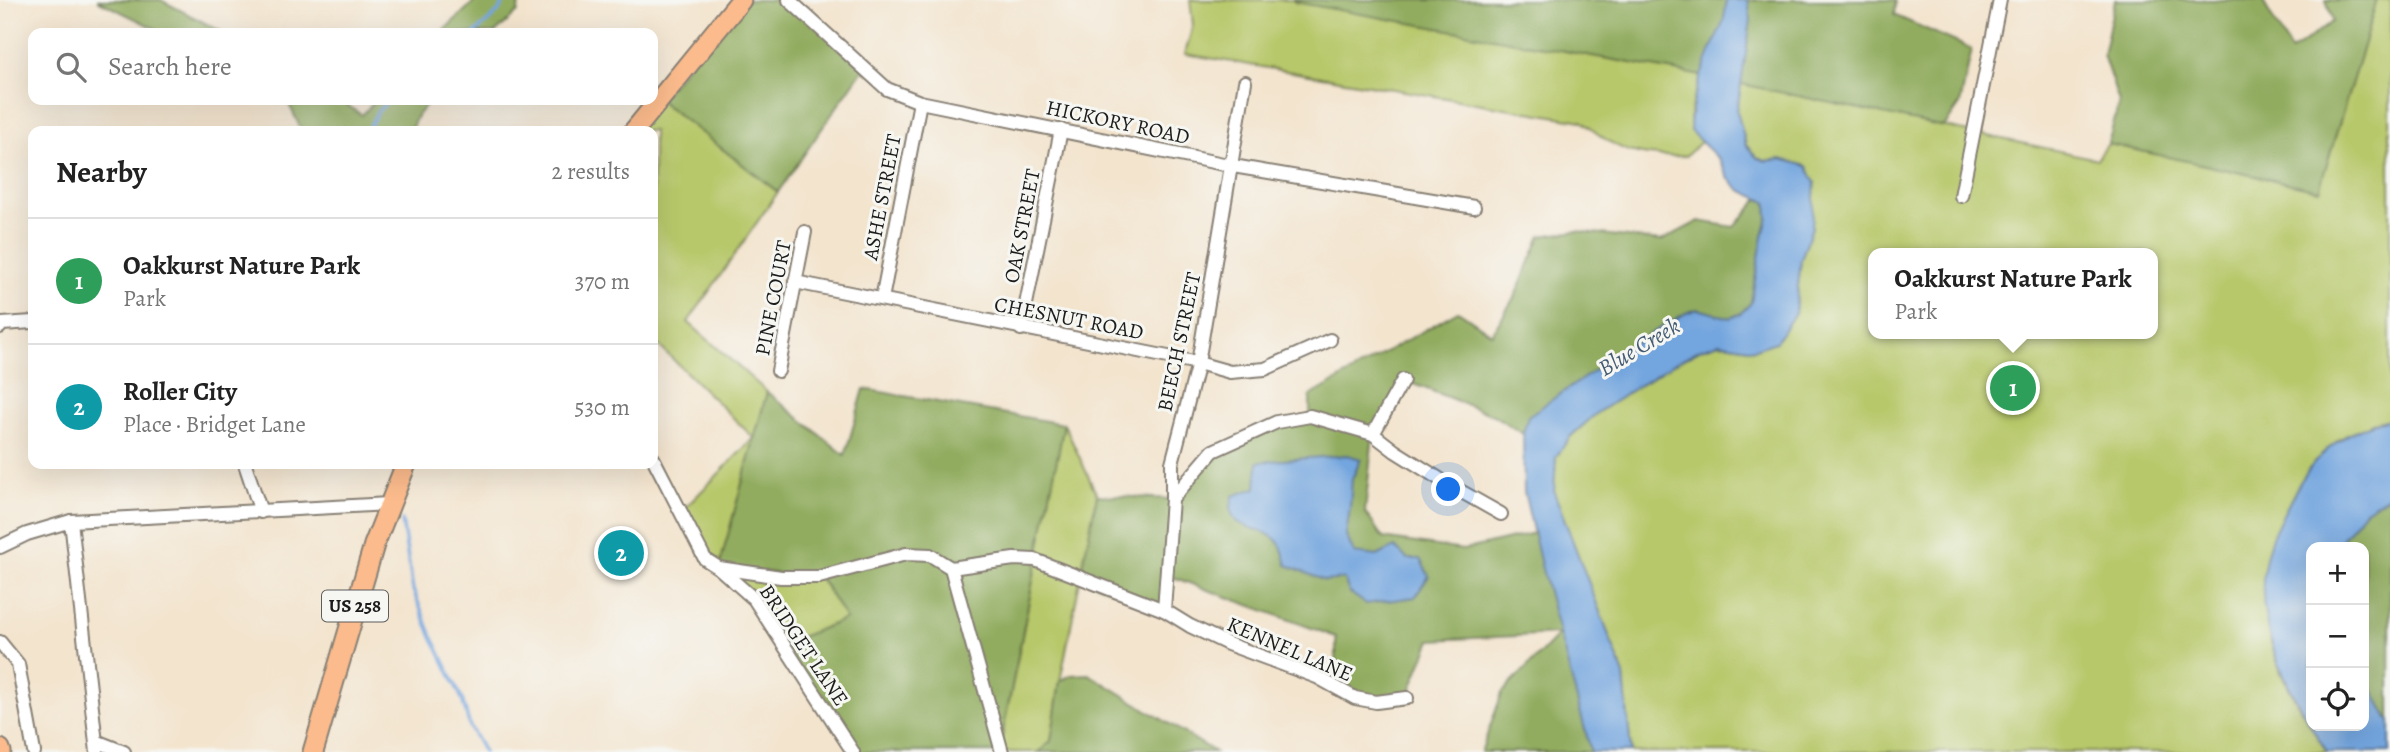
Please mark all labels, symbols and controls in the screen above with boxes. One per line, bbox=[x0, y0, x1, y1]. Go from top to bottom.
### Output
search box bbox=[28, 28, 658, 105]
icon: search bbox=[52, 48, 90, 86]
text: Search here bbox=[108, 49, 232, 84]
street label: HICKORY ROAD bbox=[1044, 93, 1192, 151]
street label: ASHE STREET bbox=[856, 131, 908, 263]
text: Nearby bbox=[56, 152, 147, 192]
text: 2 results bbox=[552, 156, 630, 187]
street label: OAK STREET bbox=[997, 166, 1047, 285]
street label: PINE COURT bbox=[748, 237, 798, 358]
text: Oakkurst Nature Park bbox=[123, 248, 360, 283]
popup bbox=[1868, 248, 2158, 339]
text: Oakkurst Nature Park bbox=[1894, 261, 2132, 296]
text: 1 bbox=[75, 266, 83, 297]
text: 370 m bbox=[575, 266, 630, 297]
street label: BEECH STREET bbox=[1151, 269, 1208, 414]
text: Park bbox=[123, 283, 166, 314]
street label: CHESNUT ROAD bbox=[992, 290, 1146, 346]
text: Park bbox=[1894, 296, 1938, 327]
water label: Blue Creek bbox=[1592, 311, 1686, 383]
pin: 1 bbox=[1990, 362, 2036, 414]
text: Roller City bbox=[123, 374, 237, 409]
text: 2 bbox=[73, 392, 85, 423]
text: 530 m bbox=[575, 392, 630, 423]
text: Place · Bridget Lane bbox=[123, 409, 306, 440]
your location bbox=[1431, 472, 1465, 506]
pin: 2 bbox=[598, 527, 644, 579]
map controls bbox=[2306, 542, 2369, 731]
button: + bbox=[2306, 542, 2369, 605]
street label: BRIDGET LANE bbox=[753, 579, 855, 711]
road number: US 258 bbox=[322, 590, 388, 622]
button: − bbox=[2306, 605, 2369, 668]
street label: KENNEL LANE bbox=[1223, 610, 1357, 688]
button: locate bbox=[2306, 668, 2369, 731]

